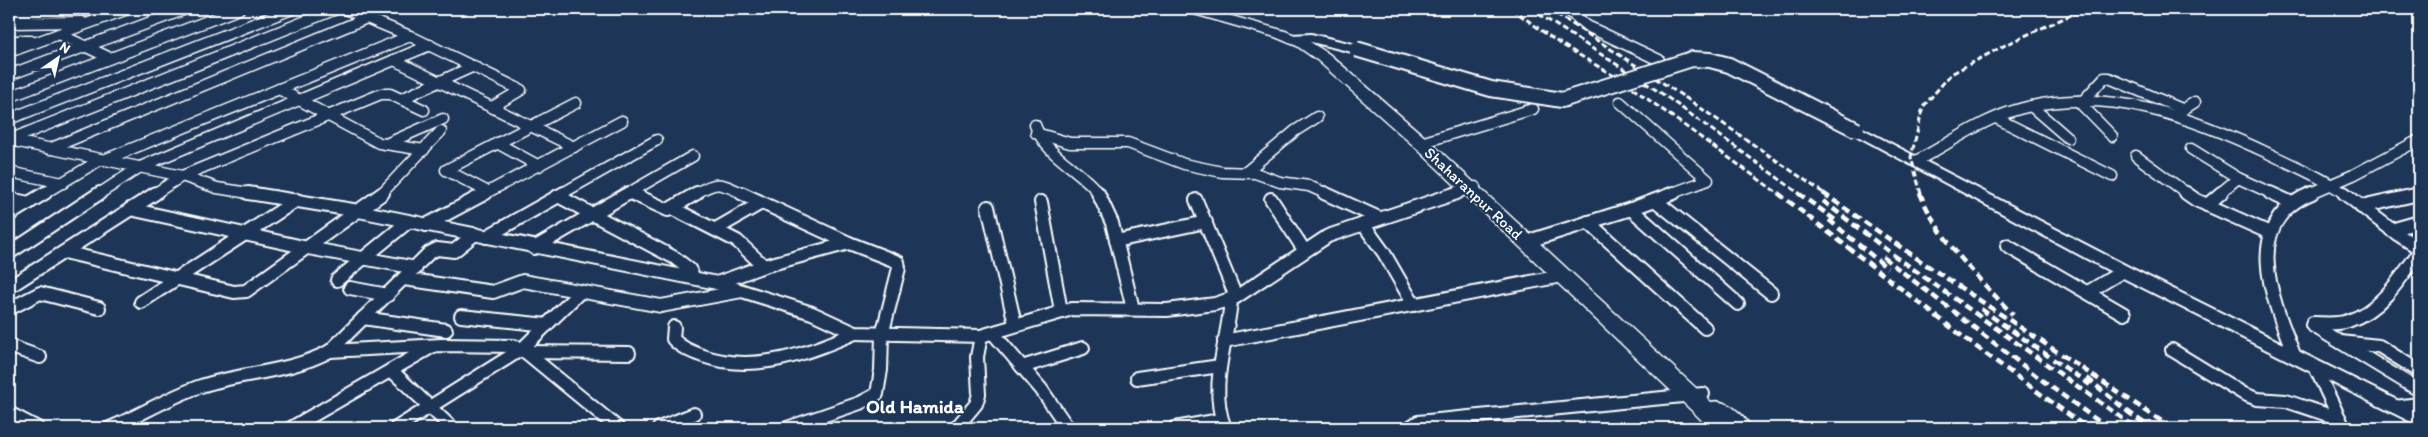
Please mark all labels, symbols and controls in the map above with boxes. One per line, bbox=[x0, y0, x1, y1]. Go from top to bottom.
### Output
north arrow bbox=[32, 32, 82, 82]
text: N bbox=[56, 38, 74, 57]
street label: Shaharanpur Road bbox=[1421, 143, 1527, 244]
district label: Old Hamida bbox=[866, 395, 964, 418]

